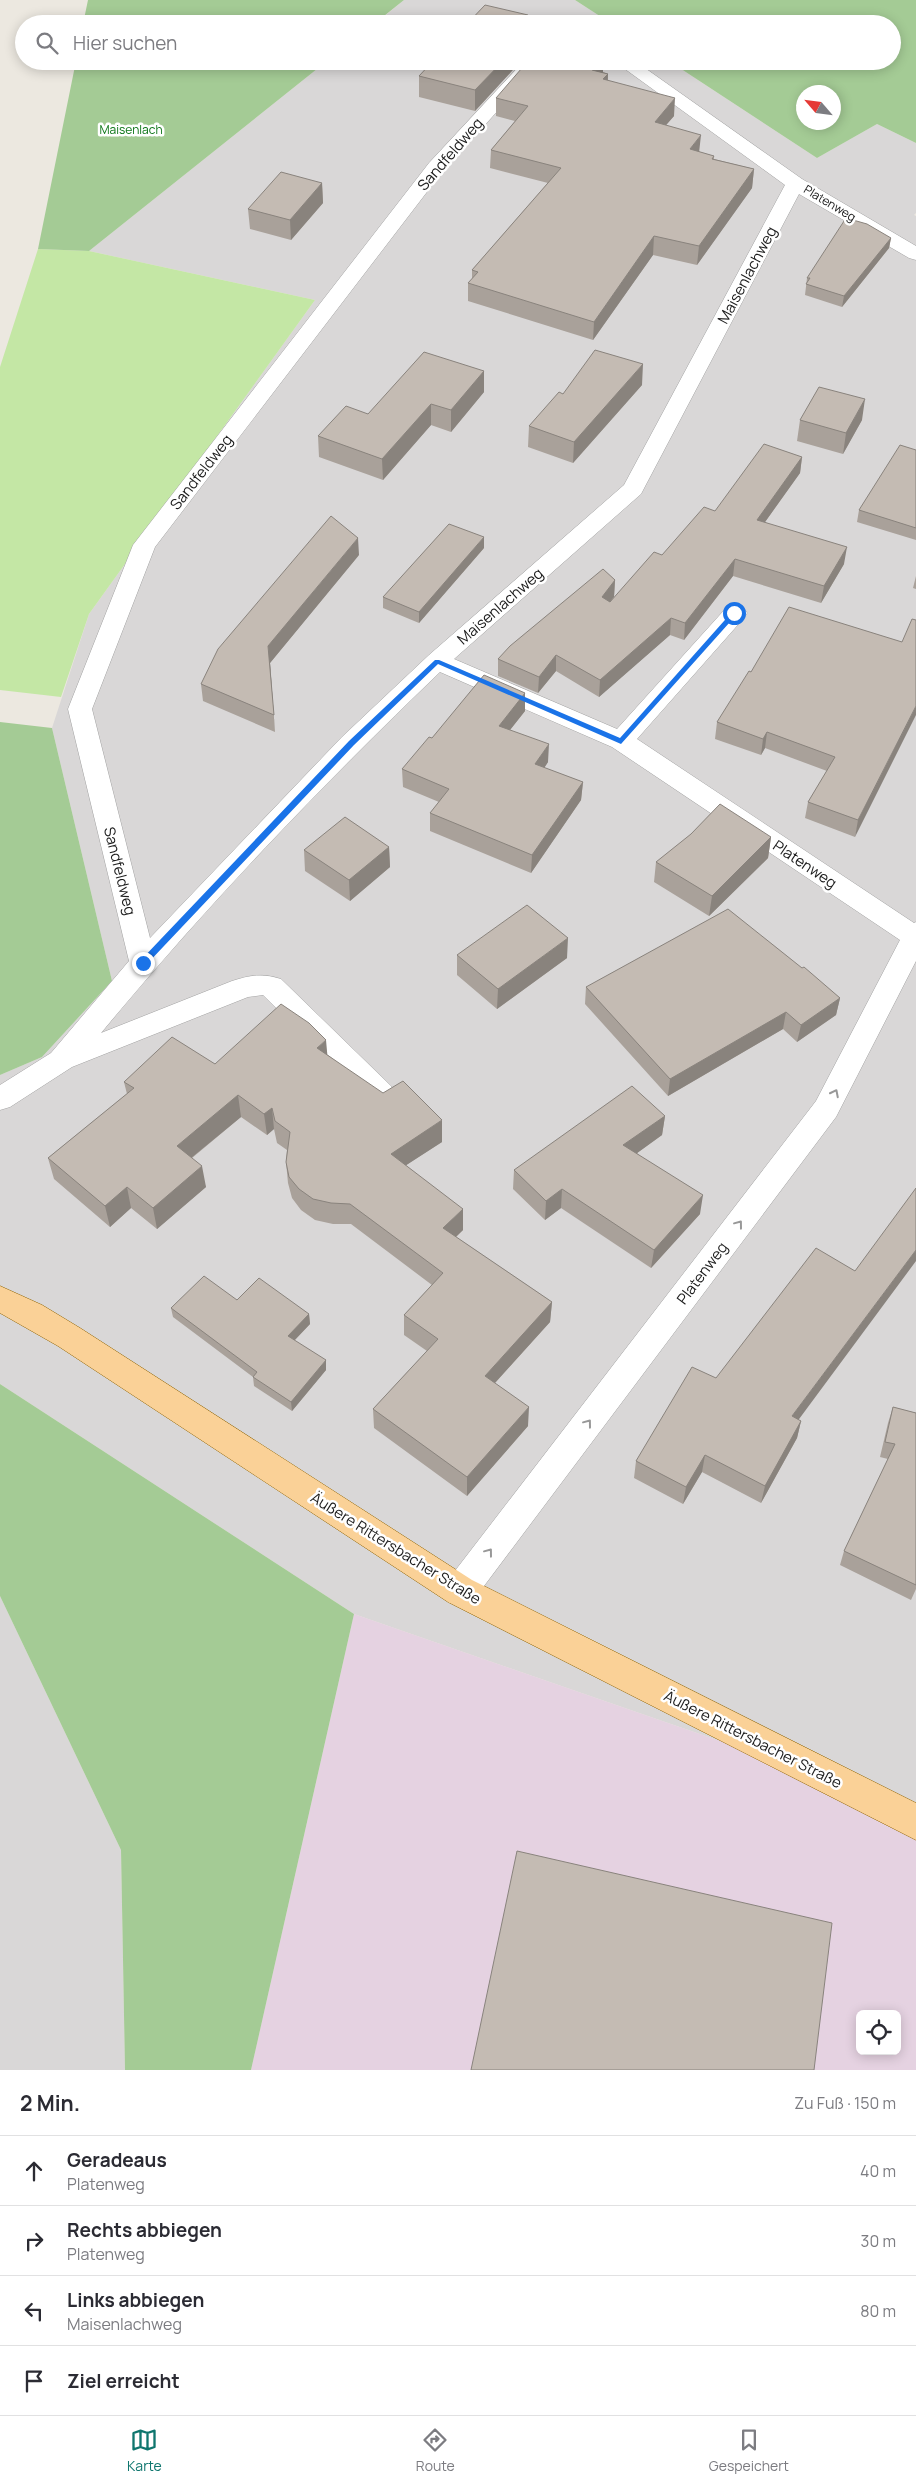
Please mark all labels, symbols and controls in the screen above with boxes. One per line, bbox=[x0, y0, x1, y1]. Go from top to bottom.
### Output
search box bbox=[15, 15, 901, 70]
icon: search bbox=[33, 29, 61, 57]
text: Hier suchen bbox=[73, 30, 177, 56]
north arrow bbox=[796, 85, 841, 130]
street label: Sandfeldweg bbox=[412, 113, 488, 195]
park label: Maisenlach bbox=[99, 121, 163, 138]
street label: Platenweg bbox=[801, 181, 859, 225]
street label: Maisenlachweg bbox=[712, 223, 782, 327]
street label: Sandfeldweg bbox=[165, 430, 237, 514]
street label: Maisenlachweg bbox=[452, 563, 548, 649]
route start bbox=[723, 602, 746, 625]
street label: Sandfeldweg bbox=[99, 825, 141, 917]
street label: Platenweg bbox=[769, 835, 841, 893]
route end bbox=[132, 952, 155, 975]
one-way arrow bbox=[829, 1089, 839, 1098]
one-way arrow bbox=[733, 1220, 742, 1230]
street label: Platenweg bbox=[672, 1238, 732, 1308]
one-way arrow bbox=[582, 1419, 591, 1428]
street label: Äußere Rittersbacher Straße bbox=[307, 1487, 485, 1609]
one-way arrow bbox=[484, 1549, 492, 1558]
street label: Äußere Rittersbacher Straße bbox=[660, 1685, 846, 1793]
map controls bbox=[856, 2010, 901, 2055]
button: locate bbox=[856, 2010, 901, 2055]
text: 2 Min. bbox=[20, 2089, 80, 2117]
text: Zu Fuß · 150 m bbox=[794, 2092, 896, 2114]
text: Geradeaus bbox=[67, 2147, 167, 2173]
icon: ahead bbox=[20, 2157, 48, 2185]
text: 40 m bbox=[860, 2160, 896, 2182]
text: Platenweg bbox=[67, 2173, 145, 2195]
text: Rechts abbiegen bbox=[67, 2217, 222, 2243]
icon: right bbox=[20, 2227, 48, 2255]
text: 30 m bbox=[861, 2230, 896, 2252]
text: Platenweg bbox=[67, 2243, 145, 2265]
text: Links abbiegen bbox=[67, 2287, 204, 2313]
icon: left bbox=[20, 2297, 48, 2325]
text: 80 m bbox=[860, 2300, 896, 2322]
text: Maisenlachweg bbox=[67, 2313, 182, 2335]
icon: arrive bbox=[20, 2367, 48, 2395]
text: Ziel erreicht bbox=[67, 2368, 180, 2394]
tab: Karte bbox=[127, 2426, 162, 2475]
tab: Route bbox=[416, 2426, 455, 2475]
tab: Gespeichert bbox=[709, 2426, 789, 2475]

